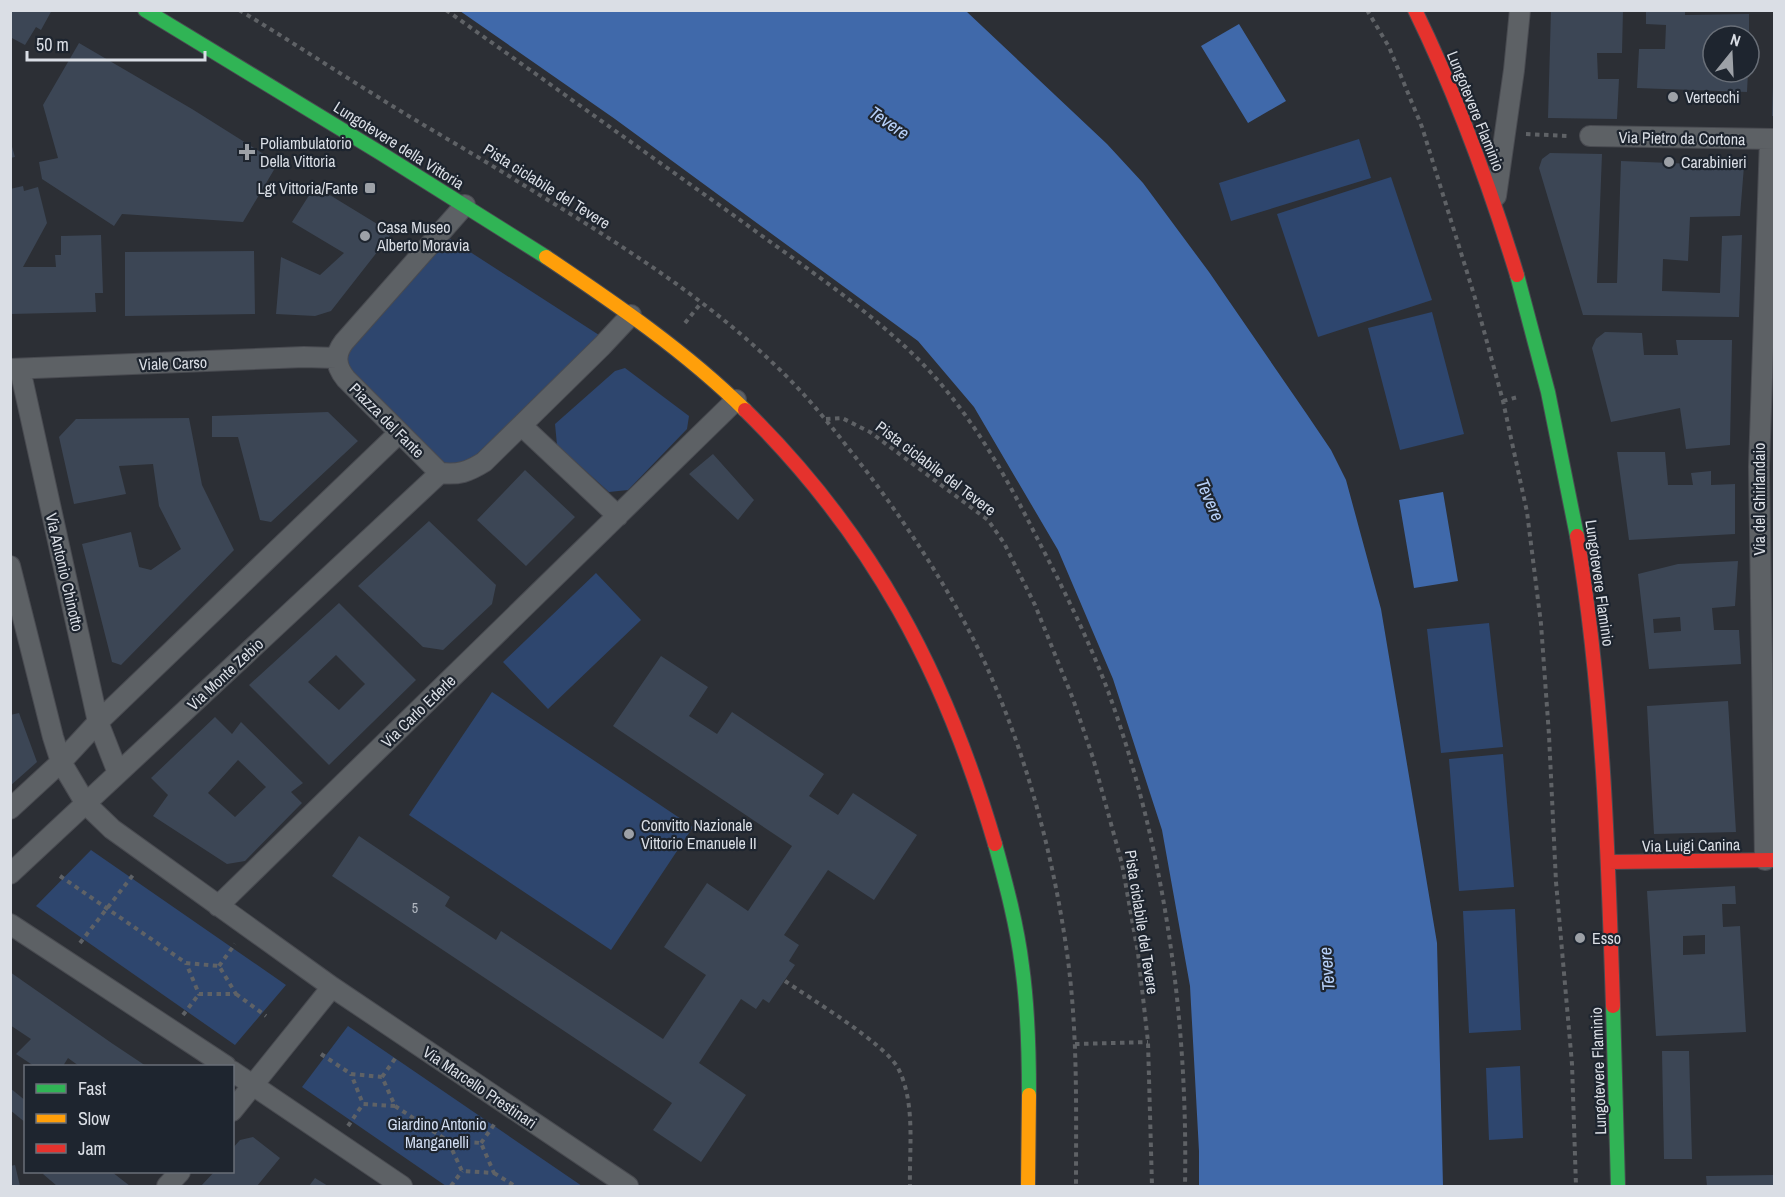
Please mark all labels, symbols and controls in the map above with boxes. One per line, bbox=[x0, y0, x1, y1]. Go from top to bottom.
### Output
scale bar bbox=[27, 24, 206, 62]
north arrow bbox=[1701, 24, 1761, 84]
text: N bbox=[1728, 28, 1744, 52]
text: 50 m bbox=[36, 32, 69, 57]
street label: Lungotevere Flaminio bbox=[1442, 48, 1510, 174]
place label: Vertecchi bbox=[1685, 86, 1740, 108]
marker: Vertecchi bbox=[1666, 90, 1680, 104]
street label: Lungotevere della Vittoria bbox=[330, 96, 469, 194]
water label: Tevere bbox=[864, 100, 914, 145]
street label: Via Pietro da Cortona bbox=[1618, 126, 1746, 150]
place label: Poliambulatorio Della Vittoria bbox=[260, 132, 352, 172]
street label: Pista ciclabile del Tevere bbox=[479, 138, 615, 234]
marker: Poliambulatorio Della Vittoria bbox=[238, 143, 256, 161]
place label: Carabinieri bbox=[1681, 151, 1747, 173]
marker: Carabinieri bbox=[1662, 155, 1676, 169]
place label: Lgt Vittoria/Fante bbox=[257, 177, 358, 199]
marker: Lgt Vittoria/Fante bbox=[363, 181, 377, 195]
place label: Casa Museo Alberto Moravia bbox=[376, 216, 470, 256]
marker: Casa Museo Alberto Moravia bbox=[358, 229, 372, 243]
street label: Viale Carso bbox=[138, 351, 208, 375]
street label: Piazza del Fante bbox=[345, 378, 429, 462]
street label: Pista ciclabile del Tevere bbox=[871, 415, 1001, 521]
street label: Via del Ghirlandaio bbox=[1748, 443, 1770, 555]
water label: Tevere bbox=[1190, 475, 1231, 525]
street label: Via Antonio Chinotto bbox=[41, 511, 89, 633]
street label: Lungotevere Flaminio bbox=[1580, 518, 1620, 648]
street label: Via Monte Zebio bbox=[182, 633, 268, 715]
street label: Via Carlo Ederle bbox=[376, 670, 460, 752]
place label: Convitto Nazionale Vittorio Emanuele II bbox=[641, 814, 757, 854]
marker: Convitto Nazionale Vittorio Emanuele II bbox=[622, 827, 636, 841]
street label: Via Luigi Canina bbox=[1642, 833, 1741, 857]
street label: Pista ciclabile del Tevere bbox=[1120, 848, 1164, 996]
house number: 5 bbox=[412, 899, 418, 917]
place label: Esso bbox=[1592, 927, 1621, 949]
marker: Esso bbox=[1573, 931, 1587, 945]
water label: Tevere bbox=[1312, 946, 1341, 992]
street label: Lungotevere Flaminio bbox=[1585, 1007, 1611, 1135]
street label: Via Marcello Prestinari bbox=[419, 1041, 541, 1133]
legend bbox=[24, 1065, 234, 1173]
text: Fast bbox=[78, 1076, 106, 1101]
text: Slow bbox=[78, 1106, 110, 1131]
park label: Giardino Antonio Manganelli bbox=[387, 1113, 487, 1153]
text: Jam bbox=[78, 1136, 106, 1161]

